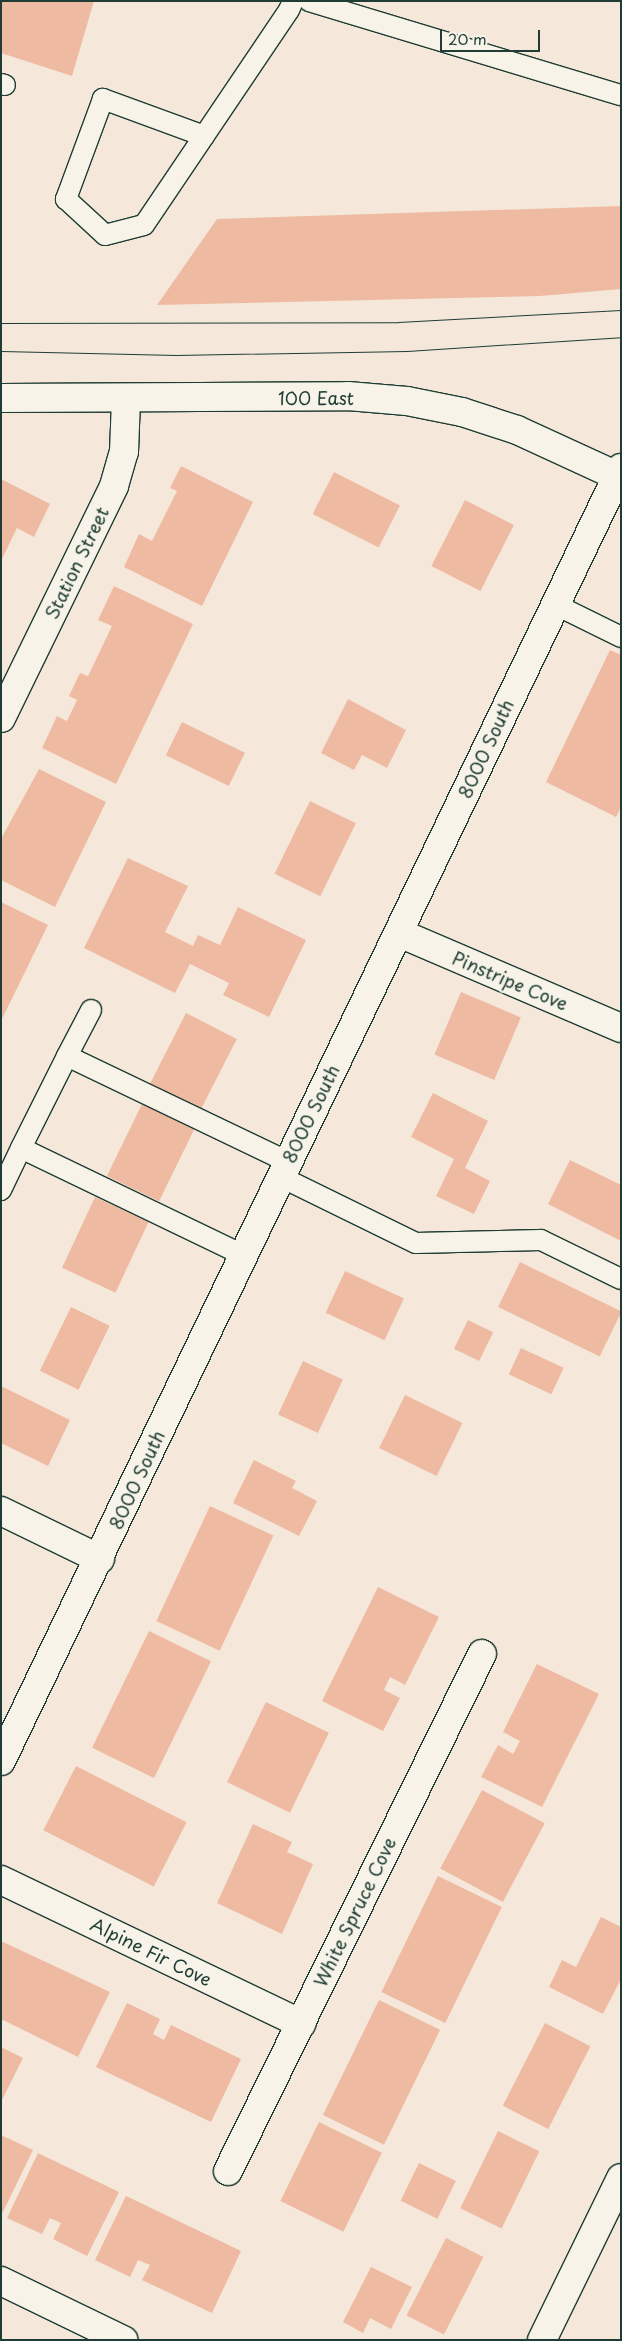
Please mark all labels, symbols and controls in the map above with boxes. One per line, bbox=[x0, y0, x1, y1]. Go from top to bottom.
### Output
scale bar bbox=[442, 20, 542, 52]
text: 20 m bbox=[448, 27, 487, 50]
street label: 100 East bbox=[277, 387, 355, 409]
street label: Station Street bbox=[41, 504, 113, 622]
street label: 8000 South bbox=[454, 696, 518, 802]
street label: Pinstripe Cove bbox=[449, 947, 571, 1015]
street label: 8000 South bbox=[278, 1061, 344, 1167]
street label: 8000 South bbox=[105, 1427, 169, 1533]
street label: White Spruce Cove bbox=[309, 1834, 401, 1990]
street label: Alpine Fir Cove bbox=[87, 1913, 215, 1991]

